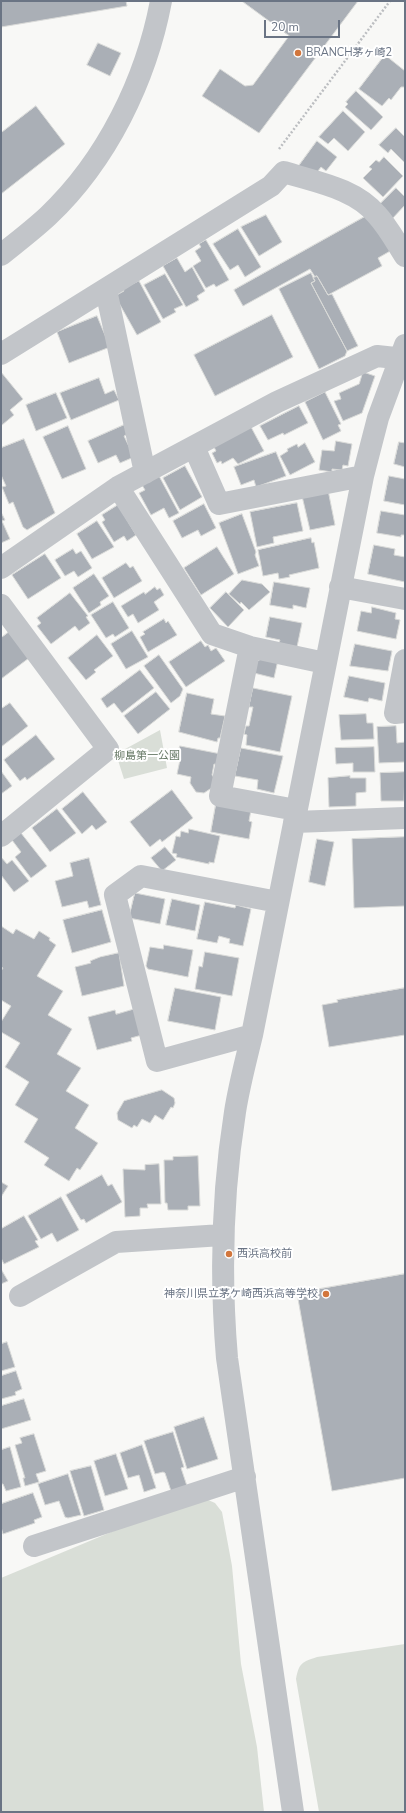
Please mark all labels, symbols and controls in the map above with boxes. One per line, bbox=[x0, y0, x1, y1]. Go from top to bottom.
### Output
scale bar bbox=[266, 12, 342, 38]
text: 20 m bbox=[271, 19, 299, 35]
place label: BRANCH茅ヶ崎2 bbox=[306, 46, 392, 60]
marker: BRANCH茅ヶ崎2 bbox=[293, 48, 303, 58]
park label: 柳島第一公園 bbox=[114, 749, 180, 763]
place label: 西浜高校前 bbox=[237, 1247, 292, 1261]
marker: 西浜高校前 bbox=[224, 1249, 234, 1259]
place label: 神奈川県立茅ケ崎西浜高等学校 bbox=[164, 1287, 318, 1301]
marker: 神奈川県立茅ケ崎西浜高等学校 bbox=[321, 1289, 331, 1299]

